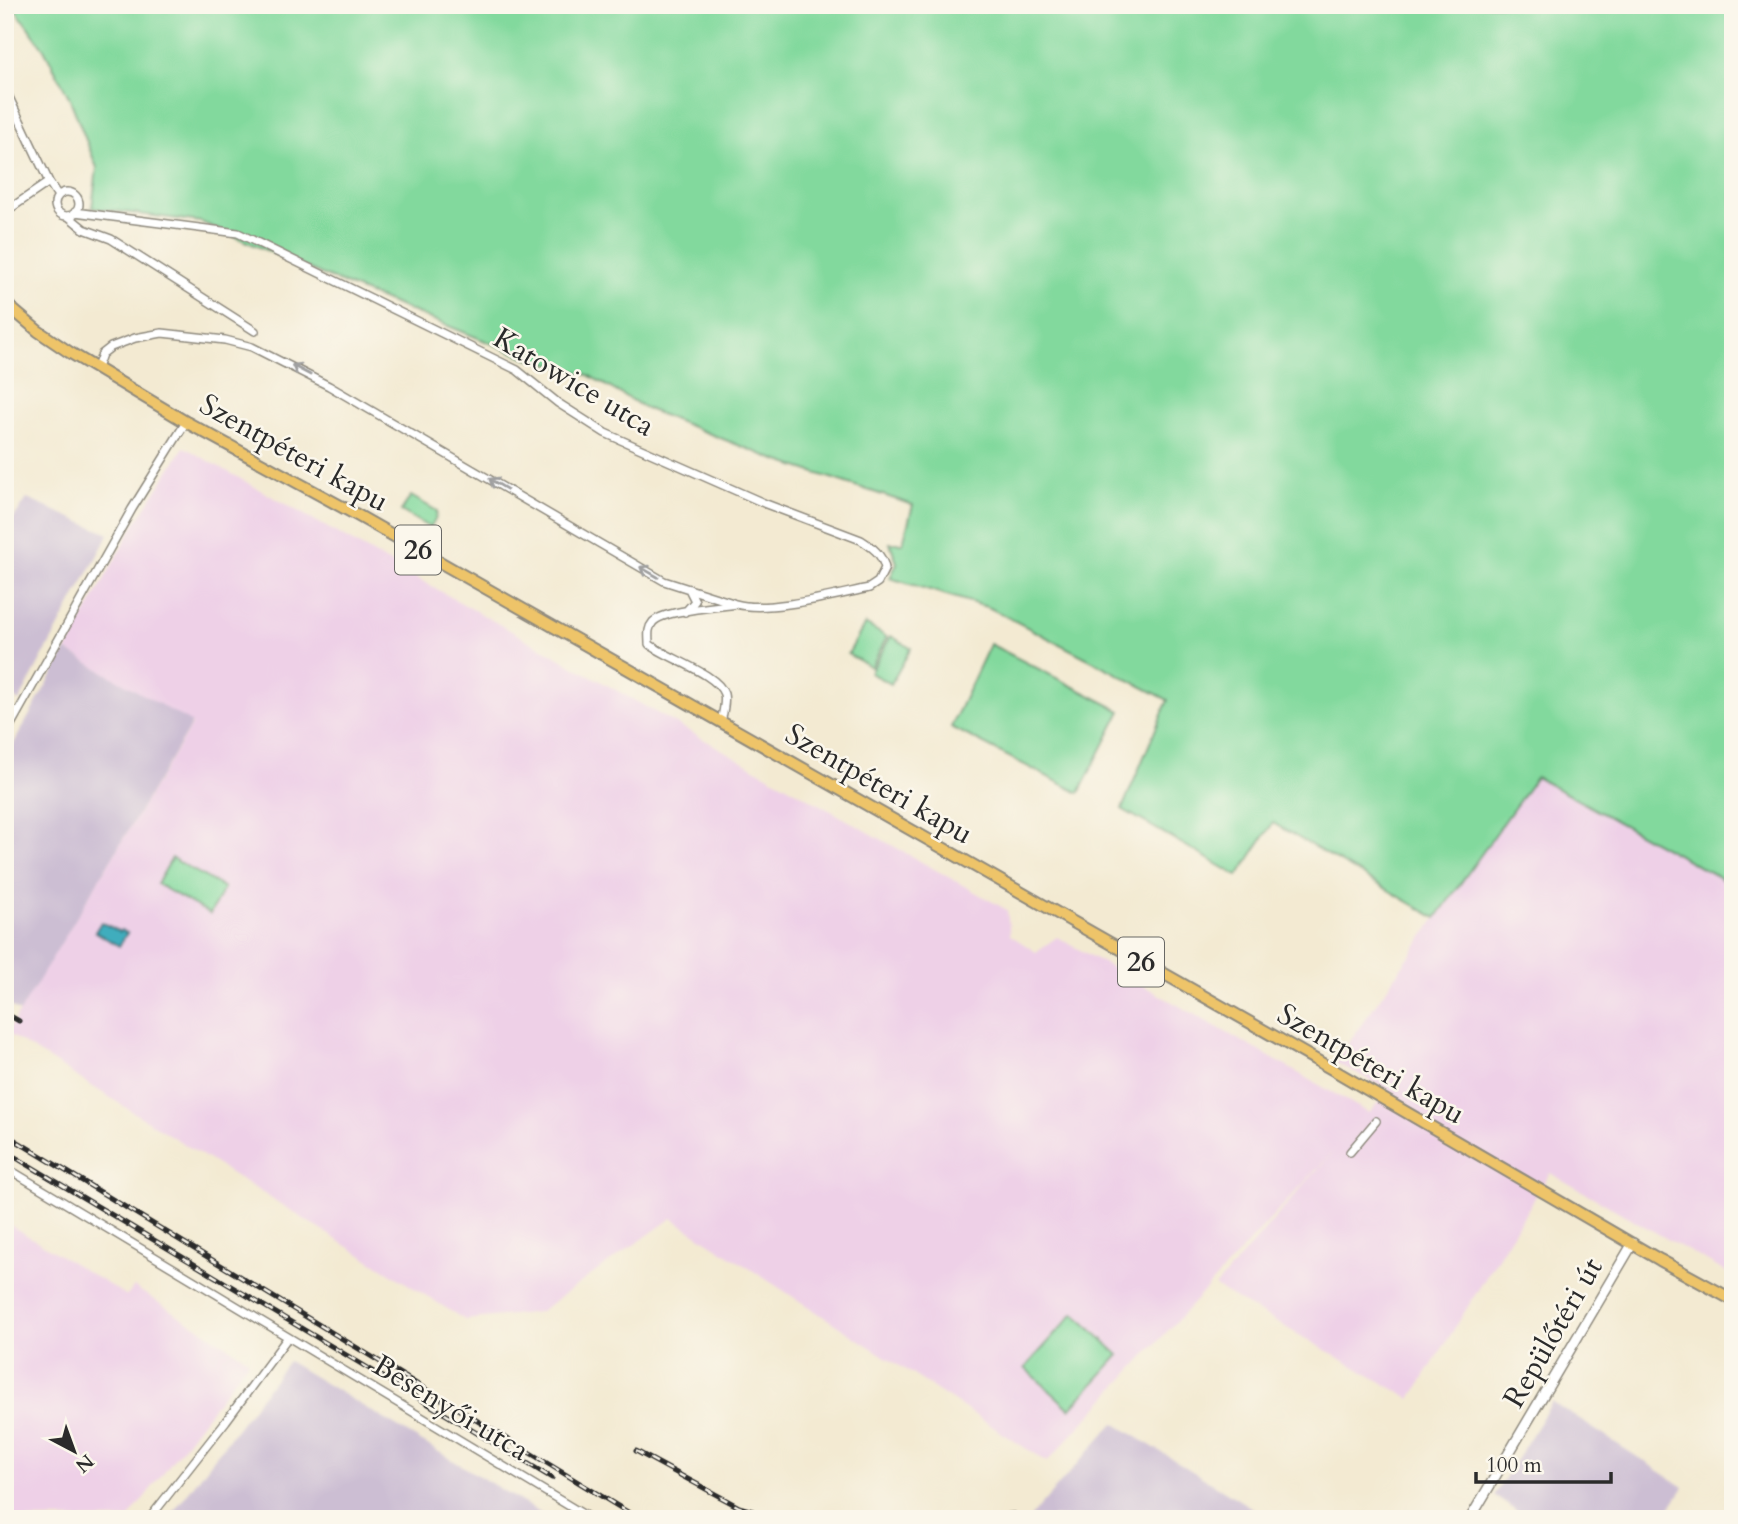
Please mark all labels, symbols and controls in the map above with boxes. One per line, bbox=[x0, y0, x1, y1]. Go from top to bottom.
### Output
street label: Katowice utca bbox=[486, 318, 662, 446]
one-way arrow bbox=[291, 363, 311, 377]
street label: Szentpéteri kapu bbox=[192, 384, 396, 522]
one-way arrow bbox=[488, 477, 508, 491]
road number: 26 bbox=[395, 526, 441, 574]
one-way arrow bbox=[640, 565, 660, 579]
street label: Szentpéteri kapu bbox=[778, 714, 980, 854]
road number: 26 bbox=[1118, 937, 1164, 986]
street label: Szentpéteri kapu bbox=[1270, 994, 1472, 1134]
street label: Repülőtéri út bbox=[1493, 1250, 1613, 1416]
street label: Besenyői utca bbox=[365, 1345, 537, 1471]
north arrow bbox=[38, 1416, 108, 1486]
scale bar bbox=[1476, 1440, 1610, 1484]
text: N bbox=[69, 1448, 99, 1479]
text: 100 m bbox=[1486, 1451, 1542, 1480]

